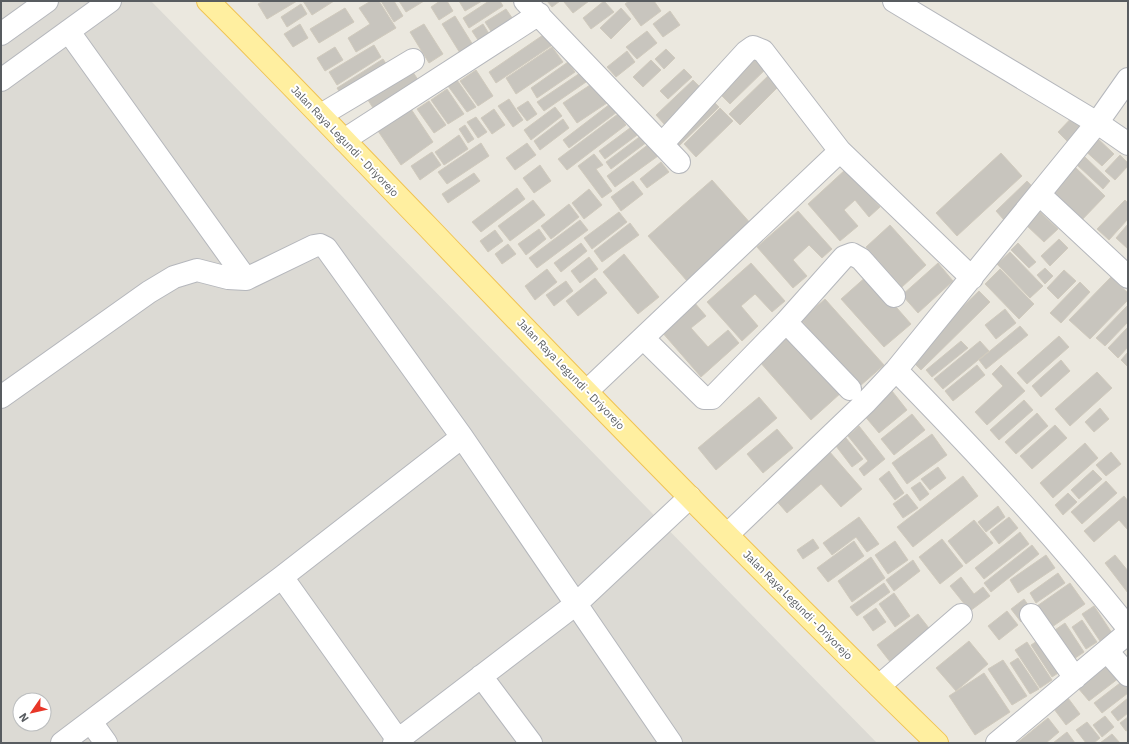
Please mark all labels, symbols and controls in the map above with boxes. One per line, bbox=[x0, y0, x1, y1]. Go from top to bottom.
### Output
street label: Jalan Raya Legundi - Driyorejo bbox=[288, 83, 402, 199]
street label: Jalan Raya Legundi - Driyorejo bbox=[514, 316, 628, 432]
street label: Jalan Raya Legundi - Driyorejo bbox=[740, 547, 856, 663]
north arrow bbox=[12, 692, 52, 732]
text: N bbox=[16, 710, 32, 725]

